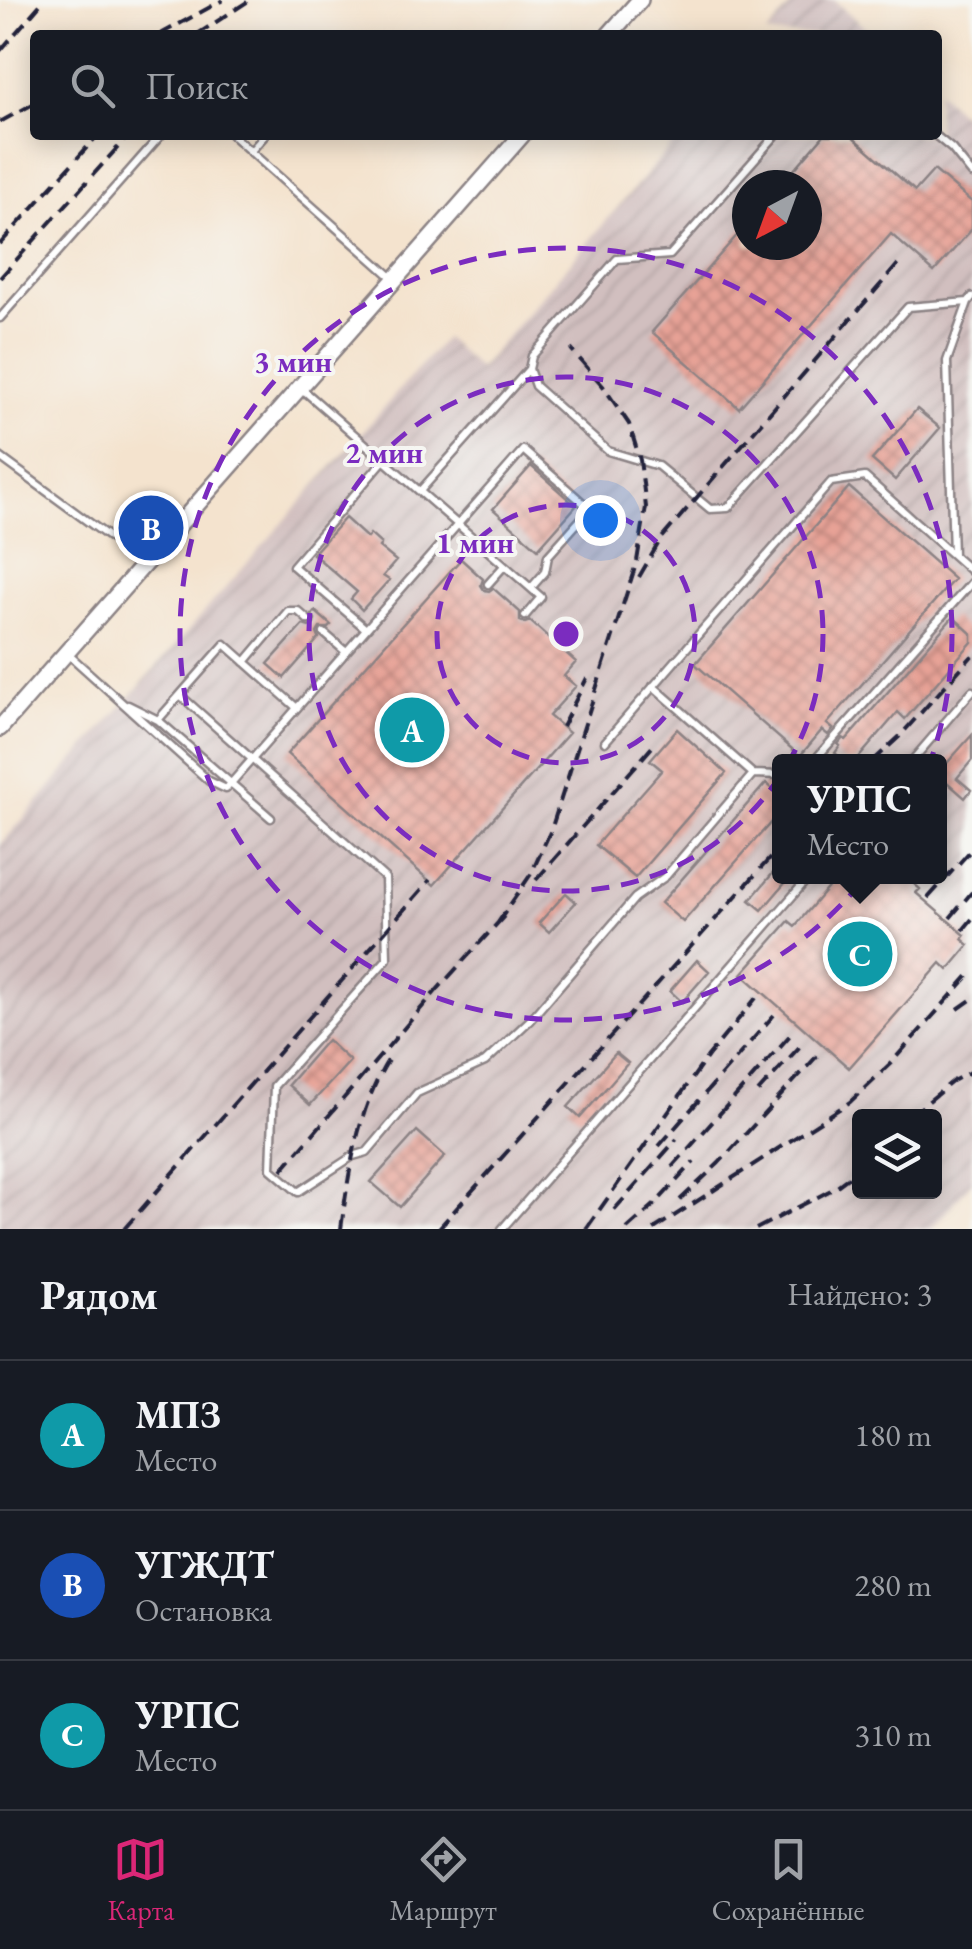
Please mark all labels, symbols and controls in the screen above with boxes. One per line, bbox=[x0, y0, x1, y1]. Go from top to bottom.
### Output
search box bbox=[30, 30, 942, 140]
icon: search bbox=[65, 58, 120, 113]
text: Поиск bbox=[145, 61, 248, 110]
north arrow bbox=[732, 170, 822, 260]
text: 3 мин bbox=[254, 342, 332, 381]
text: 2 мин bbox=[345, 433, 423, 472]
pin: B bbox=[118, 490, 184, 566]
your location bbox=[575, 495, 626, 546]
text: 1 мин bbox=[436, 523, 514, 562]
centre of rings bbox=[548, 616, 584, 652]
pin: A bbox=[380, 692, 444, 768]
popup bbox=[772, 754, 947, 884]
text: УРПС bbox=[807, 774, 912, 823]
text: Место bbox=[807, 823, 889, 865]
pin: C bbox=[828, 916, 892, 992]
map controls bbox=[852, 1109, 942, 1199]
button: layers bbox=[852, 1109, 942, 1199]
text: Рядом bbox=[40, 1267, 158, 1322]
text: Найдено: 3 bbox=[787, 1273, 932, 1315]
text: МПЗ bbox=[135, 1390, 221, 1439]
text: A bbox=[61, 1414, 84, 1456]
text: 180 m bbox=[855, 1414, 932, 1456]
text: Место bbox=[135, 1439, 217, 1481]
text: УГЖДТ bbox=[135, 1540, 274, 1589]
text: B bbox=[62, 1564, 83, 1606]
text: 280 m bbox=[855, 1564, 932, 1606]
text: Остановка bbox=[135, 1589, 272, 1631]
text: УРПС bbox=[135, 1690, 241, 1739]
text: C bbox=[61, 1714, 84, 1756]
text: 310 m bbox=[855, 1714, 932, 1756]
text: Место bbox=[135, 1739, 217, 1781]
tab: Карта bbox=[108, 1832, 174, 1928]
tab: Маршрут bbox=[389, 1832, 497, 1928]
tab: Сохранённые bbox=[712, 1832, 864, 1928]

